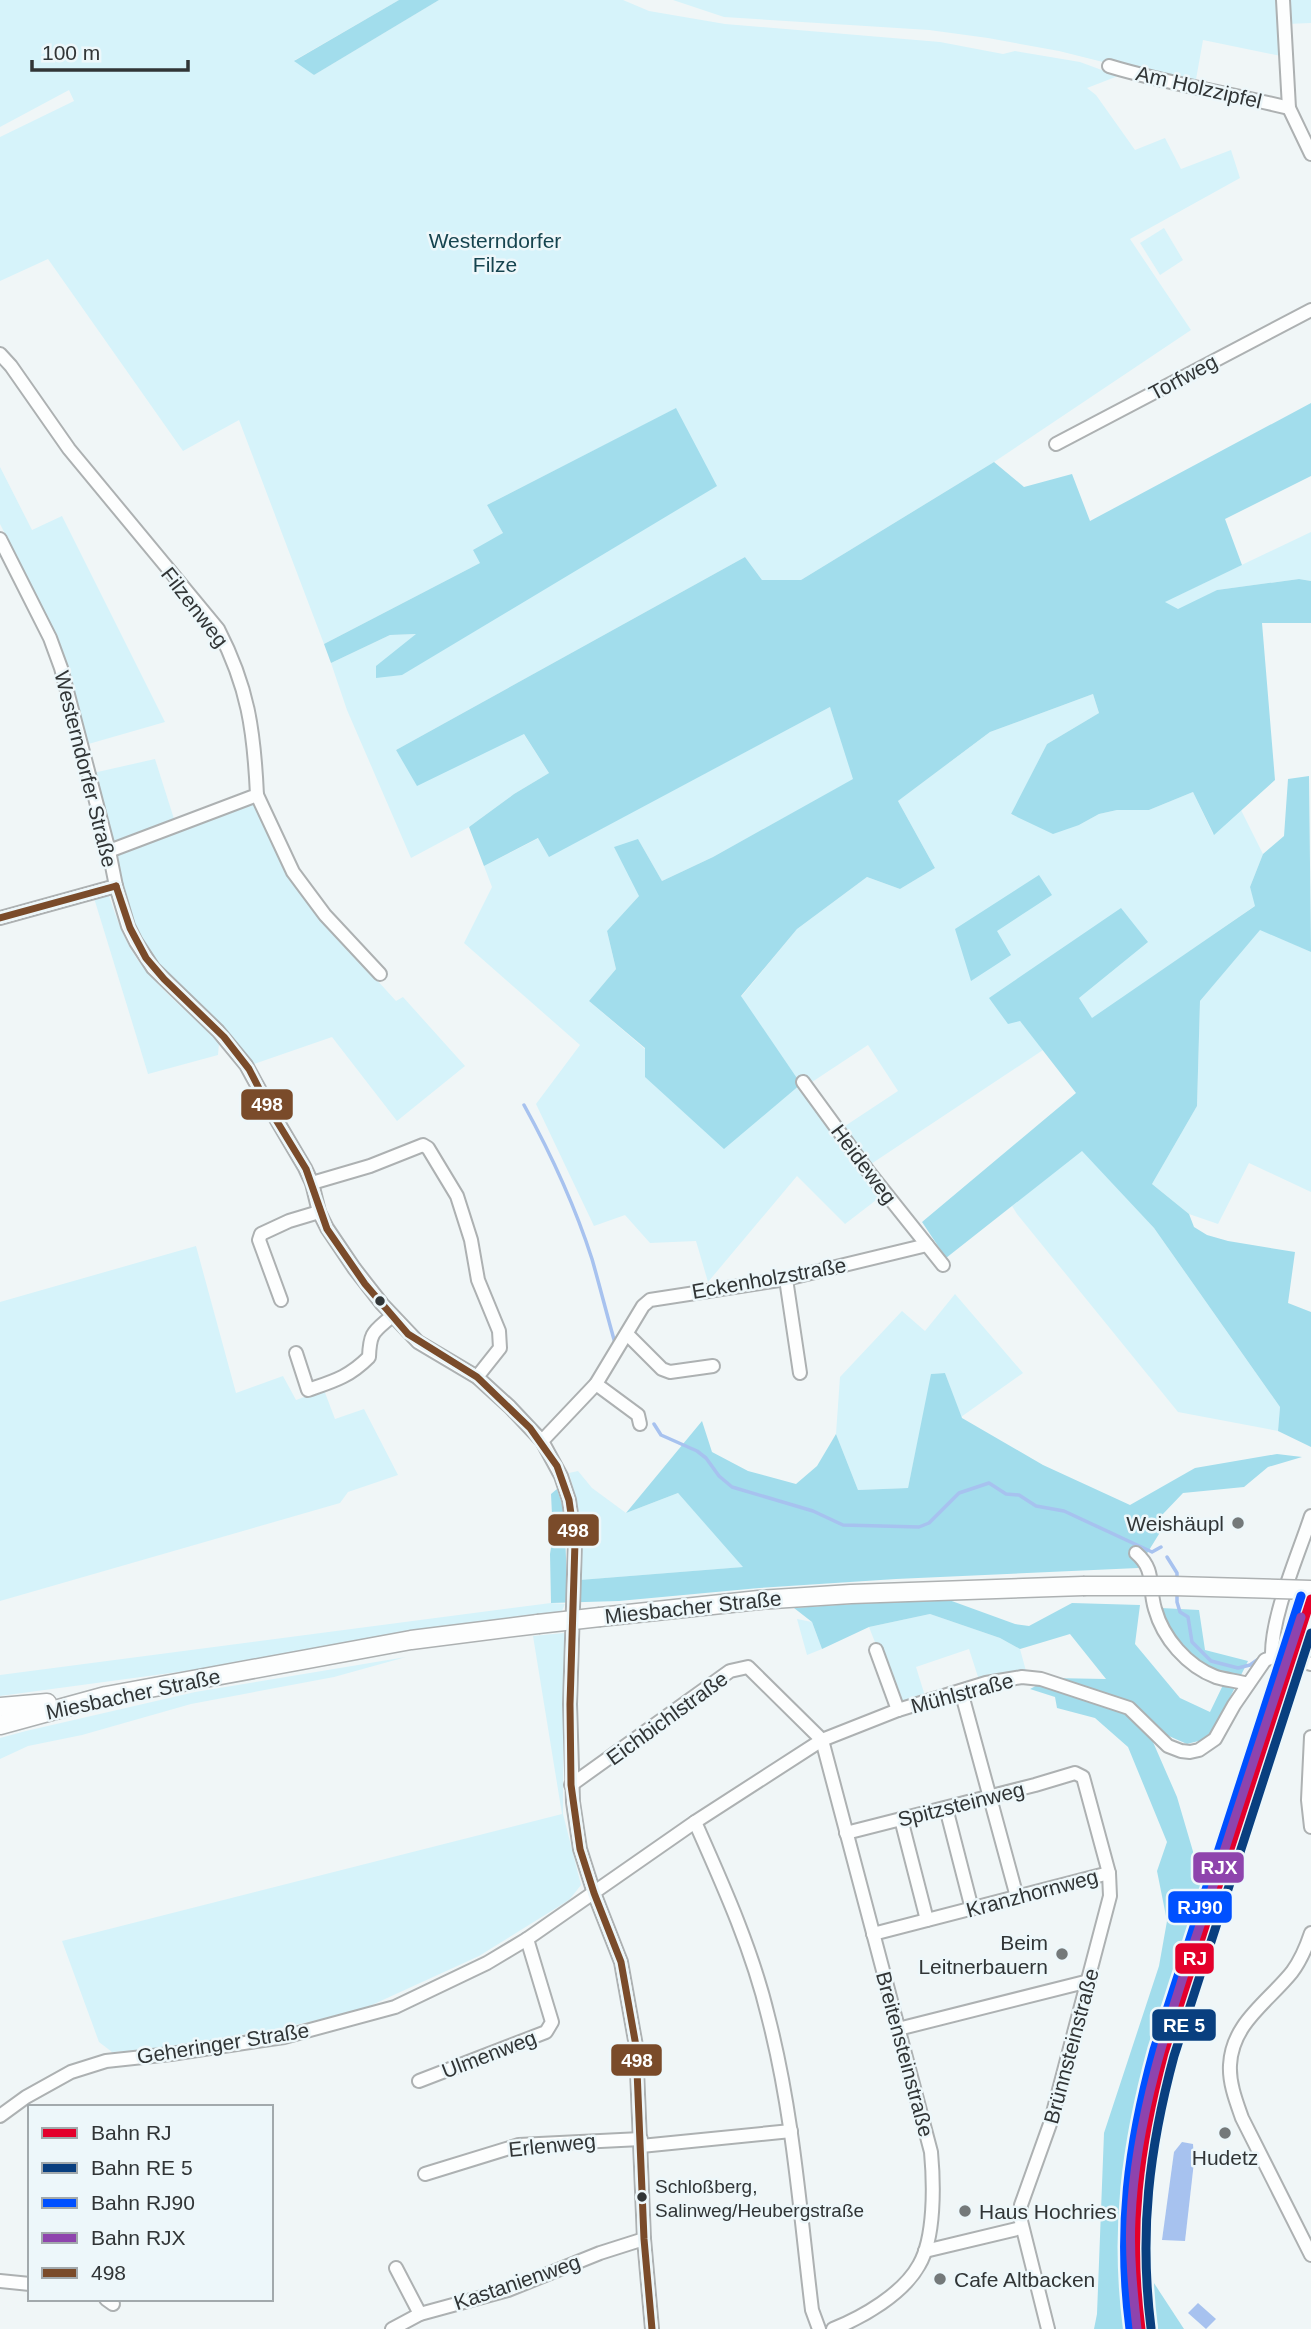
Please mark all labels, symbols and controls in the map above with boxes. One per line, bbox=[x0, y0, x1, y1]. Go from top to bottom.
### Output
scale bar bbox=[32, 28, 187, 72]
text: 100 m bbox=[42, 41, 100, 64]
street label: Am Holzzipfel bbox=[1134, 61, 1264, 113]
park label: Westerndorfer Filze bbox=[429, 229, 561, 276]
street label: Torfweg bbox=[1145, 350, 1221, 404]
street label: Filzenweg bbox=[157, 563, 233, 651]
street label: Westerndorfer Straße bbox=[50, 668, 122, 870]
line badge: 498 bbox=[240, 1088, 294, 1121]
text: 498 bbox=[251, 1094, 283, 1115]
street label: Heideweg bbox=[827, 1120, 901, 1208]
street label: Eckenholzstraße bbox=[690, 1253, 848, 1303]
unlabelled marker bbox=[373, 1294, 387, 1308]
place label: Weishäupl bbox=[1126, 1512, 1224, 1535]
line badge: 498 bbox=[547, 1513, 600, 1547]
marker: Weishäupl bbox=[1230, 1515, 1246, 1531]
text: 498 bbox=[557, 1520, 589, 1541]
street label: Miesbacher Straße bbox=[604, 1586, 782, 1628]
street label: Miesbacher Straße bbox=[44, 1664, 222, 1724]
street label: Eichbichlstraße bbox=[602, 1667, 732, 1769]
street label: Mühlstraße bbox=[908, 1668, 1016, 1718]
street label: Spitzsteinweg bbox=[895, 1777, 1027, 1831]
line badge: RJX bbox=[1192, 1851, 1245, 1884]
text: RJX bbox=[1201, 1857, 1238, 1878]
street label: Kranzhornweg bbox=[964, 1864, 1100, 1922]
line badge: RJ90 bbox=[1167, 1890, 1233, 1924]
text: RJ90 bbox=[1177, 1897, 1223, 1918]
place label: Beim Leitnerbauern bbox=[918, 1931, 1048, 1978]
line badge: RJ bbox=[1174, 1942, 1215, 1975]
marker: Beim Leitnerbauern bbox=[1054, 1946, 1070, 1962]
text: RJ bbox=[1183, 1948, 1207, 1969]
street label: Brünnsteinstraße bbox=[1039, 1966, 1103, 2126]
street label: Breitensteinstraße bbox=[872, 1969, 938, 2139]
line badge: RE 5 bbox=[1151, 2008, 1217, 2042]
text: RE 5 bbox=[1163, 2015, 1206, 2036]
street label: Geheringer Straße bbox=[135, 2018, 311, 2068]
street label: Ulmenweg bbox=[439, 2025, 539, 2083]
line badge: 498 bbox=[610, 2043, 663, 2077]
text: 498 bbox=[621, 2050, 653, 2071]
legend bbox=[28, 2105, 273, 2301]
text: Bahn RJ bbox=[91, 2121, 172, 2144]
marker: Hudetz bbox=[1217, 2125, 1233, 2141]
street label: Erlenweg bbox=[507, 2129, 597, 2161]
place label: Hudetz bbox=[1192, 2146, 1258, 2169]
text: Bahn RE 5 bbox=[91, 2156, 193, 2179]
place label: Schloßberg, Salinweg/Heubergstraße bbox=[655, 2176, 864, 2221]
marker: Schloßberg, Salinweg/Heubergstraße bbox=[635, 2190, 649, 2204]
text: Bahn RJ90 bbox=[91, 2191, 195, 2214]
place label: Haus Hochries bbox=[979, 2200, 1117, 2223]
marker: Haus Hochries bbox=[957, 2203, 973, 2219]
text: Bahn RJX bbox=[91, 2226, 186, 2249]
street label: Kastanienweg bbox=[451, 2250, 583, 2314]
text: 498 bbox=[91, 2261, 126, 2284]
place label: Cafe Altbacken bbox=[954, 2268, 1095, 2291]
marker: Cafe Altbacken bbox=[932, 2271, 948, 2287]

